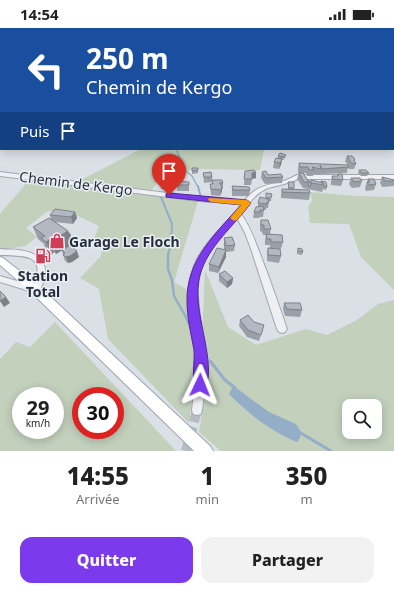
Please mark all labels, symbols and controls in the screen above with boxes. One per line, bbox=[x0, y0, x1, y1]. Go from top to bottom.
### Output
text: 14:54 bbox=[20, 4, 59, 24]
text: 250 m bbox=[86, 39, 169, 77]
icon: left bbox=[20, 44, 72, 96]
text: Chemin de Kergo bbox=[86, 75, 232, 99]
icon: arrive bbox=[57, 120, 79, 142]
text: Puis bbox=[20, 121, 49, 141]
pin bbox=[152, 154, 186, 195]
icon: arrive bbox=[158, 160, 180, 182]
street label: Chemin de Kergo bbox=[18, 167, 134, 199]
shop icon: Garage Le Floch bbox=[48, 232, 66, 250]
place label: Garage Le Floch bbox=[69, 232, 180, 251]
fuel station icon: Station Total bbox=[34, 247, 52, 265]
place label: Station Total bbox=[18, 266, 68, 301]
position arrow bbox=[179, 364, 221, 406]
speed limit sign: 30 bbox=[72, 387, 124, 439]
text: 29 bbox=[27, 394, 49, 421]
map controls bbox=[342, 399, 382, 439]
button: search bbox=[342, 399, 382, 439]
text: km/h bbox=[26, 416, 50, 430]
text: 14:55 bbox=[67, 459, 129, 492]
text: 1 bbox=[200, 459, 214, 492]
text: 350 bbox=[286, 459, 327, 492]
text: Arrivée bbox=[76, 490, 120, 508]
text: min bbox=[196, 490, 219, 508]
text: m bbox=[300, 490, 313, 508]
button: Quitter bbox=[20, 537, 193, 583]
button: Partager bbox=[201, 537, 374, 583]

